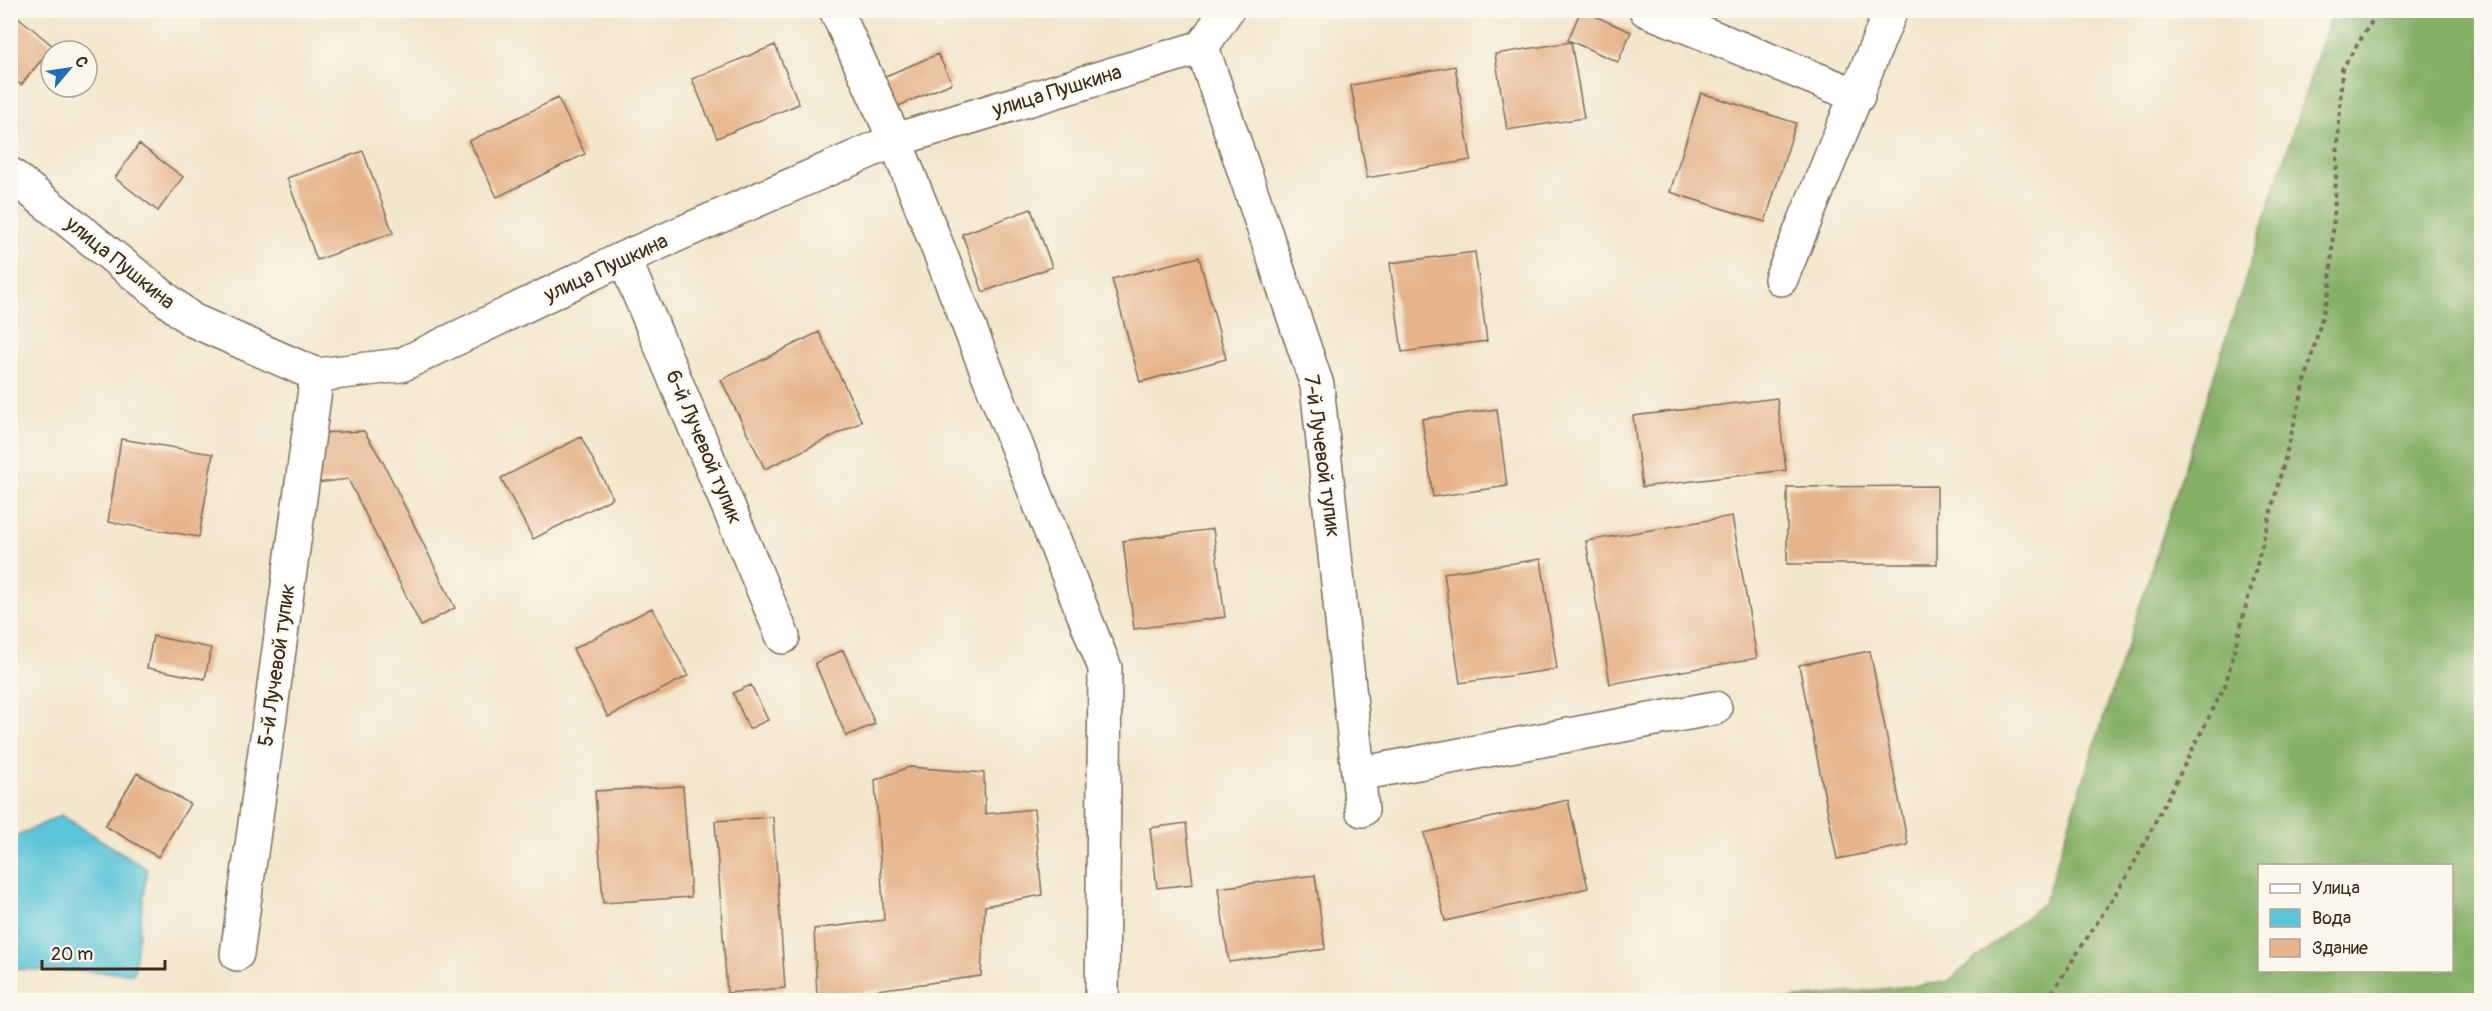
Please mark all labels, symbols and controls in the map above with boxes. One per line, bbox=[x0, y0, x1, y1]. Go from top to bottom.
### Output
north arrow bbox=[39, 39, 99, 99]
text: С bbox=[70, 53, 92, 71]
street label: улица Пушкина bbox=[988, 59, 1125, 124]
street label: улица Пушкина bbox=[59, 210, 180, 316]
street label: улица Пушкина bbox=[539, 228, 672, 309]
street label: 6-й Лучевой тупик bbox=[659, 366, 749, 528]
street label: 7-й Лучевой тупик bbox=[1297, 373, 1347, 539]
street label: 5-й Лучевой тупик bbox=[252, 582, 302, 748]
legend bbox=[2258, 864, 2453, 972]
text: Улица bbox=[2312, 877, 2360, 900]
text: Вода bbox=[2312, 907, 2351, 930]
scale bar bbox=[42, 933, 165, 971]
text: Здание bbox=[2312, 937, 2368, 960]
text: 20 m bbox=[51, 943, 93, 966]

